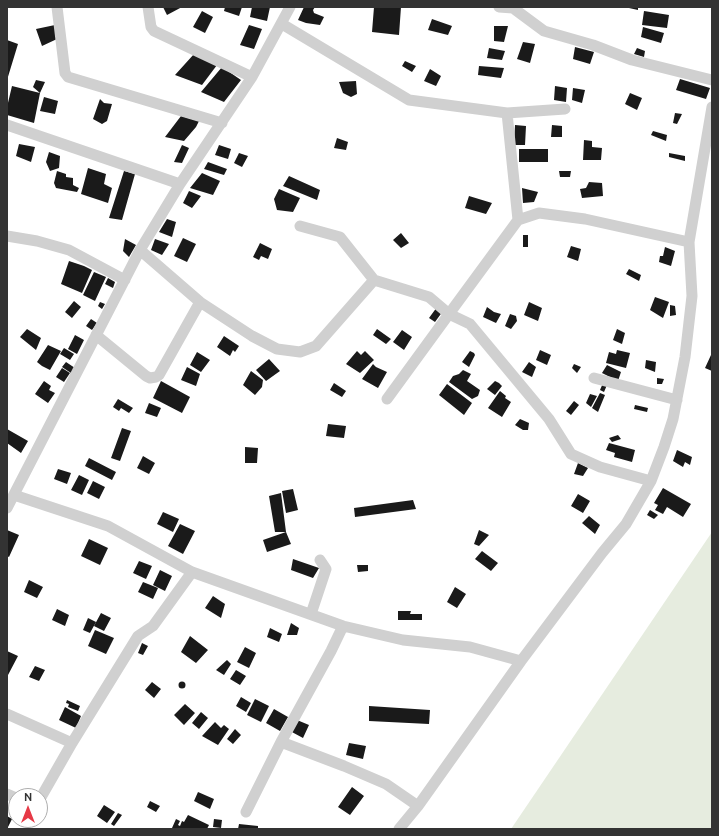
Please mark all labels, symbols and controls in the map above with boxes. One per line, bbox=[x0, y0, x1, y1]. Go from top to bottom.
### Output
north arrow bbox=[8, 788, 48, 828]
text: N bbox=[24, 791, 32, 803]

